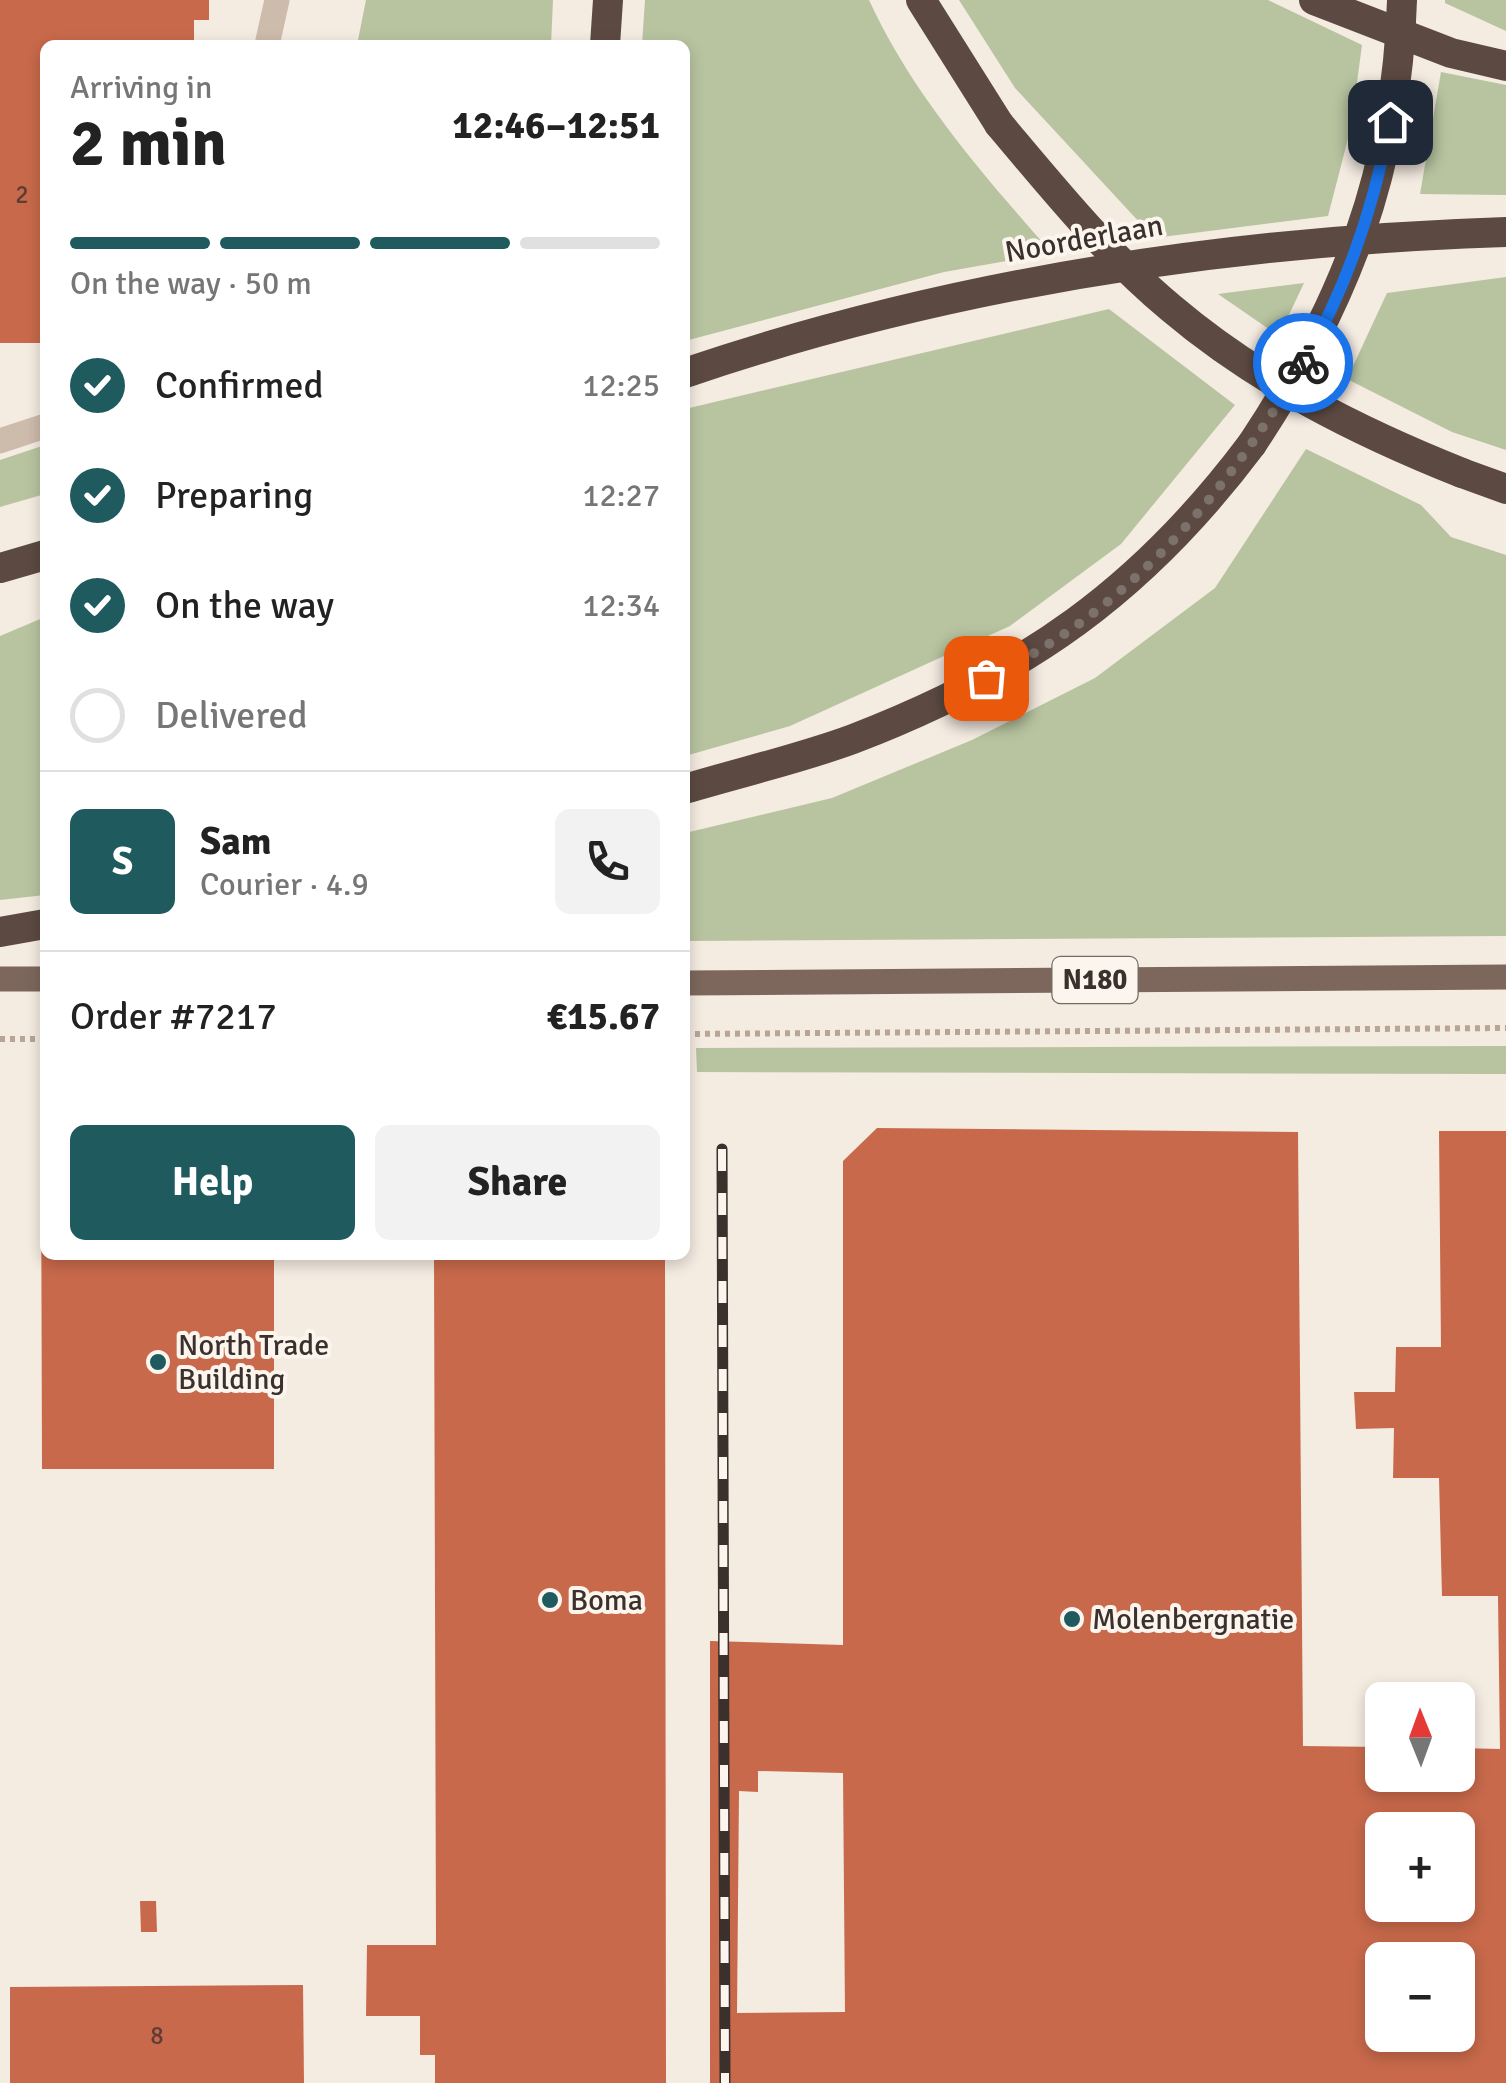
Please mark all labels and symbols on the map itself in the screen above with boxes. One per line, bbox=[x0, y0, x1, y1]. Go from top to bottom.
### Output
pin bbox=[1348, 80, 1433, 165]
house number: 2 bbox=[15, 179, 29, 210]
street label: Noorderlaan bbox=[1002, 207, 1166, 271]
courier bbox=[1253, 313, 1353, 413]
pin bbox=[944, 636, 1029, 721]
road number: N180 bbox=[1052, 957, 1138, 1003]
place label: North Trade Building bbox=[178, 1327, 329, 1398]
marker: North Trade Building bbox=[147, 1351, 169, 1373]
place label: Boma bbox=[570, 1582, 643, 1619]
marker: Boma bbox=[539, 1589, 561, 1611]
place label: Molenbergnatie bbox=[1092, 1601, 1294, 1638]
marker: Molenbergnatie bbox=[1061, 1608, 1083, 1630]
north arrow bbox=[1365, 1682, 1475, 1792]
house number: 8 bbox=[150, 2020, 164, 2051]

